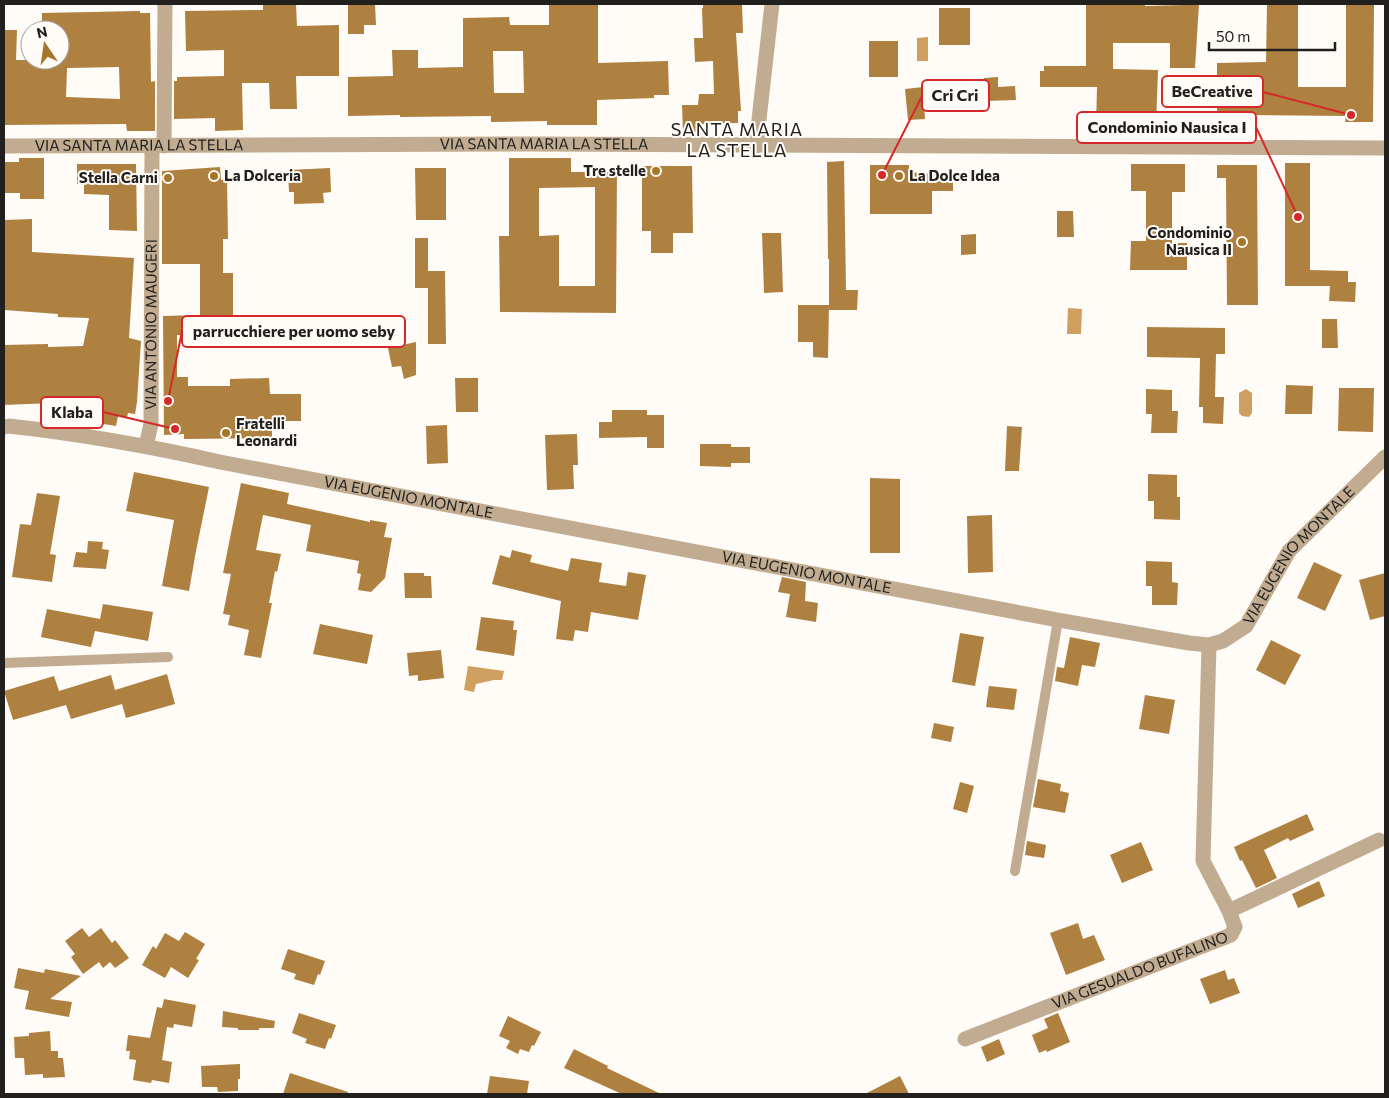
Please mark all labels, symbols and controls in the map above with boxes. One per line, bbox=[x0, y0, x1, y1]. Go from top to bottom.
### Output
north arrow bbox=[20, 20, 70, 70]
scale bar bbox=[1209, 20, 1335, 52]
text: N bbox=[35, 22, 49, 41]
text: 50 m bbox=[1216, 27, 1250, 45]
callout: BeCreative bbox=[1162, 76, 1263, 107]
callout: Cri Cri bbox=[922, 80, 989, 111]
text: BeCreative bbox=[1171, 81, 1253, 100]
text: Cri Cri bbox=[931, 85, 979, 104]
callout: Condominio Nausica I bbox=[1077, 112, 1256, 143]
text: Condominio Nausica I bbox=[1087, 117, 1247, 136]
district label: SANTA MARIA LA STELLA bbox=[671, 118, 803, 161]
street label: VIA SANTA MARIA LA STELLA bbox=[440, 134, 648, 153]
street label: VIA SANTA MARIA LA STELLA bbox=[35, 135, 243, 154]
place label: Tre stelle bbox=[583, 161, 646, 179]
marker: Tre stelle bbox=[650, 165, 662, 177]
place label: La Dolceria bbox=[224, 166, 301, 184]
place label: La Dolce Idea bbox=[909, 166, 1000, 184]
place label: Stella Carni bbox=[79, 168, 158, 186]
marker: La Dolceria bbox=[208, 170, 220, 182]
marker: La Dolce Idea bbox=[893, 170, 905, 182]
marker: Stella Carni bbox=[162, 172, 174, 184]
place label: Condominio Nausica II bbox=[1147, 223, 1232, 258]
marker: Condominio Nausica II bbox=[1236, 236, 1248, 248]
street label: VIA ANTONIO MAUGERI bbox=[141, 239, 160, 410]
callout: parrucchiere per uomo seby bbox=[182, 316, 405, 347]
text: parrucchiere per uomo seby bbox=[193, 321, 395, 340]
callout: Klaba bbox=[41, 397, 103, 428]
text: Klaba bbox=[51, 402, 93, 421]
place label: Fratelli Leonardi bbox=[236, 414, 297, 449]
marker: Fratelli Leonardi bbox=[220, 427, 232, 439]
street label: VIA EUGENIO MONTALE bbox=[322, 472, 495, 521]
street label: VIA EUGENIO MONTALE bbox=[1239, 482, 1358, 628]
street label: VIA EUGENIO MONTALE bbox=[720, 547, 893, 596]
street label: VIA GESUALDO BUFALINO bbox=[1049, 927, 1230, 1012]

